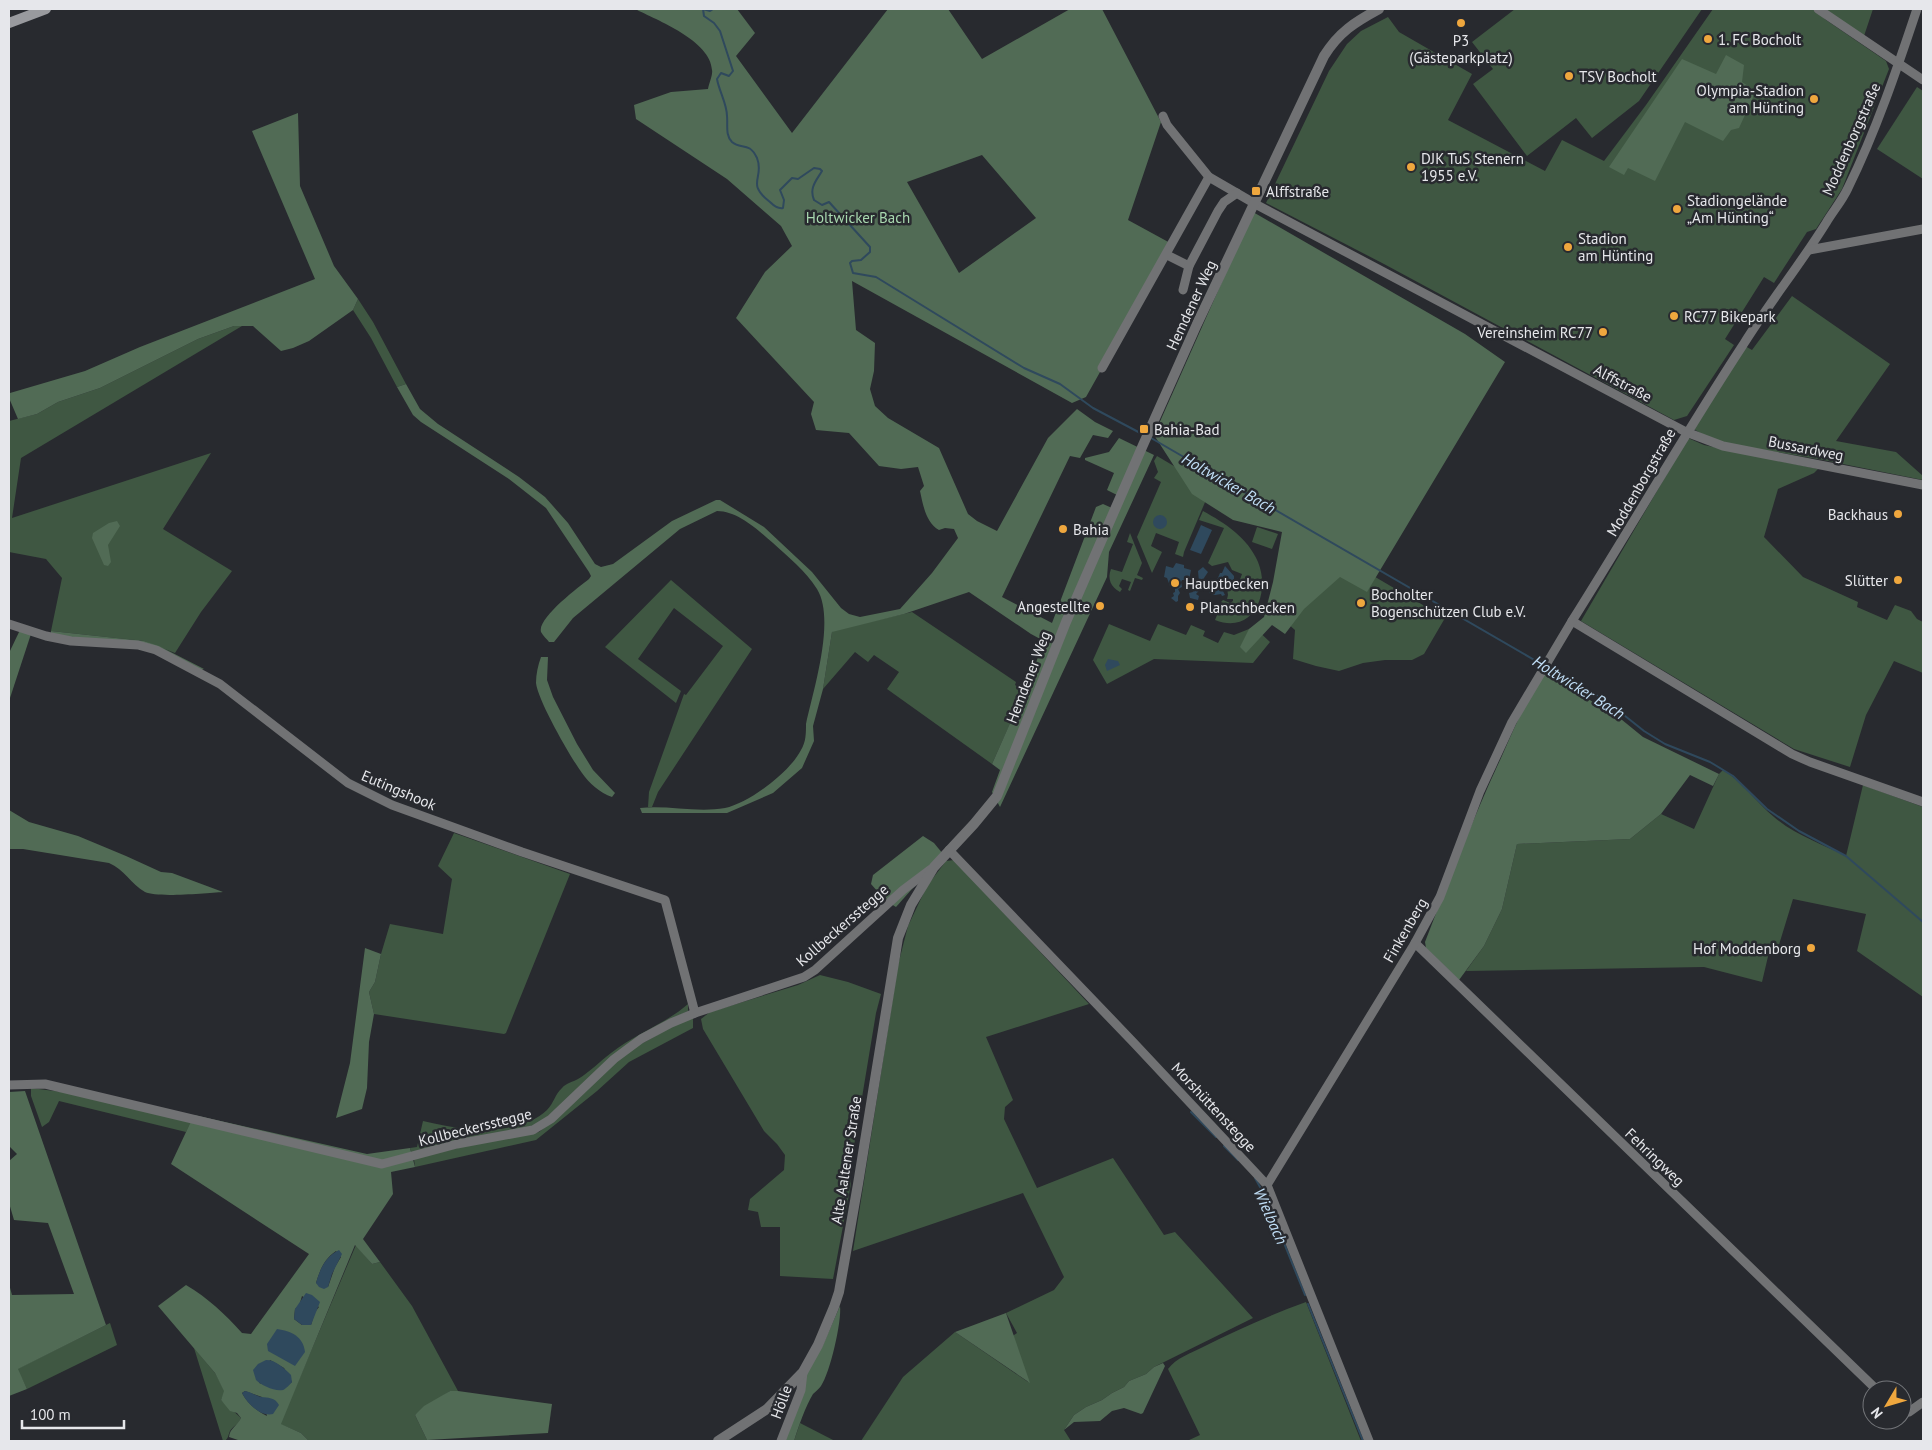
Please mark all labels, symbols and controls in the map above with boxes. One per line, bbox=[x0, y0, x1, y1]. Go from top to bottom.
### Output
marker: P3 (Gästeparkplatz) bbox=[1455, 17, 1467, 29]
place label: 1. FC Bocholt bbox=[1718, 30, 1801, 49]
place label: P3 (Gästeparkplatz) bbox=[1409, 31, 1513, 67]
marker: 1. FC Bocholt bbox=[1702, 33, 1714, 45]
place label: TSV Bocholt bbox=[1579, 67, 1657, 86]
marker: TSV Bocholt bbox=[1563, 70, 1575, 82]
street label: Moddenborgstraße bbox=[1818, 80, 1884, 198]
place label: Olympia-Stadion am Hünting bbox=[1696, 81, 1804, 117]
marker: Olympia-Stadion am Hünting bbox=[1808, 93, 1820, 105]
place label: DJK TuS Stenern 1955 e.V. bbox=[1421, 149, 1524, 185]
marker: DJK TuS Stenern 1955 e.V. bbox=[1405, 161, 1417, 173]
place label: Alffstraße bbox=[1266, 182, 1329, 201]
marker: Alffstraße bbox=[1250, 185, 1262, 197]
place label: Stadiongelände „Am Hünting“ bbox=[1687, 191, 1787, 227]
marker: Stadiongelände „Am Hünting“ bbox=[1671, 203, 1683, 215]
park label: Holtwicker Bach bbox=[806, 208, 910, 227]
place label: Stadion am Hünting bbox=[1578, 229, 1653, 265]
marker: Stadion am Hünting bbox=[1562, 241, 1574, 253]
street label: Hemdener Weg bbox=[1162, 257, 1220, 353]
place label: RC77 Bikepark bbox=[1684, 307, 1776, 326]
marker: RC77 Bikepark bbox=[1668, 310, 1680, 322]
place label: Vereinsheim RC77 bbox=[1476, 323, 1593, 342]
marker: Vereinsheim RC77 bbox=[1597, 326, 1609, 338]
street label: Alffstraße bbox=[1591, 360, 1655, 406]
place label: Bahia-Bad bbox=[1154, 420, 1220, 439]
marker: Bahia-Bad bbox=[1138, 423, 1150, 435]
street label: Moddenborgstraße bbox=[1602, 425, 1680, 539]
street label: Bussardweg bbox=[1767, 431, 1845, 465]
water label: Holtwicker Bach bbox=[1179, 448, 1279, 518]
place label: Backhaus bbox=[1828, 505, 1888, 524]
marker: Backhaus bbox=[1892, 508, 1904, 520]
place label: Bahia bbox=[1073, 520, 1109, 539]
marker: Bahia bbox=[1057, 523, 1069, 535]
place label: Slütter bbox=[1845, 571, 1888, 590]
place label: Hauptbecken bbox=[1185, 574, 1269, 593]
marker: Slütter bbox=[1892, 574, 1904, 586]
marker: Hauptbecken bbox=[1169, 577, 1181, 589]
place label: Bocholter Bogenschützen Club e.V. bbox=[1371, 585, 1526, 621]
place label: Angestellte bbox=[1017, 597, 1090, 616]
marker: Bocholter Bogenschützen Club e.V. bbox=[1355, 597, 1367, 609]
place label: Planschbecken bbox=[1200, 598, 1295, 617]
marker: Angestellte bbox=[1094, 600, 1106, 612]
marker: Planschbecken bbox=[1184, 601, 1196, 613]
street label: Hemdener Weg bbox=[1002, 628, 1054, 726]
water label: Holtwicker Bach bbox=[1529, 651, 1629, 723]
street label: Eutingshook bbox=[359, 766, 440, 815]
street label: Kollbeckersstegge bbox=[792, 880, 892, 970]
street label: Finkenberg bbox=[1379, 894, 1431, 966]
place label: Hof Moddenborg bbox=[1693, 939, 1801, 958]
marker: Hof Moddenborg bbox=[1805, 942, 1817, 954]
street label: Morshüttenstegge bbox=[1168, 1058, 1260, 1156]
street label: Alte Aaltener Straße bbox=[826, 1095, 866, 1225]
street label: Kollbeckersstegge bbox=[416, 1104, 534, 1150]
street label: Fehringweg bbox=[1621, 1124, 1689, 1190]
water label: Wielbach bbox=[1250, 1185, 1292, 1247]
north arrow bbox=[1862, 1380, 1912, 1430]
street label: Hölle bbox=[766, 1383, 796, 1421]
scale bar bbox=[22, 1398, 125, 1430]
text: N bbox=[1867, 1404, 1887, 1422]
text: 100 m bbox=[30, 1405, 71, 1424]

